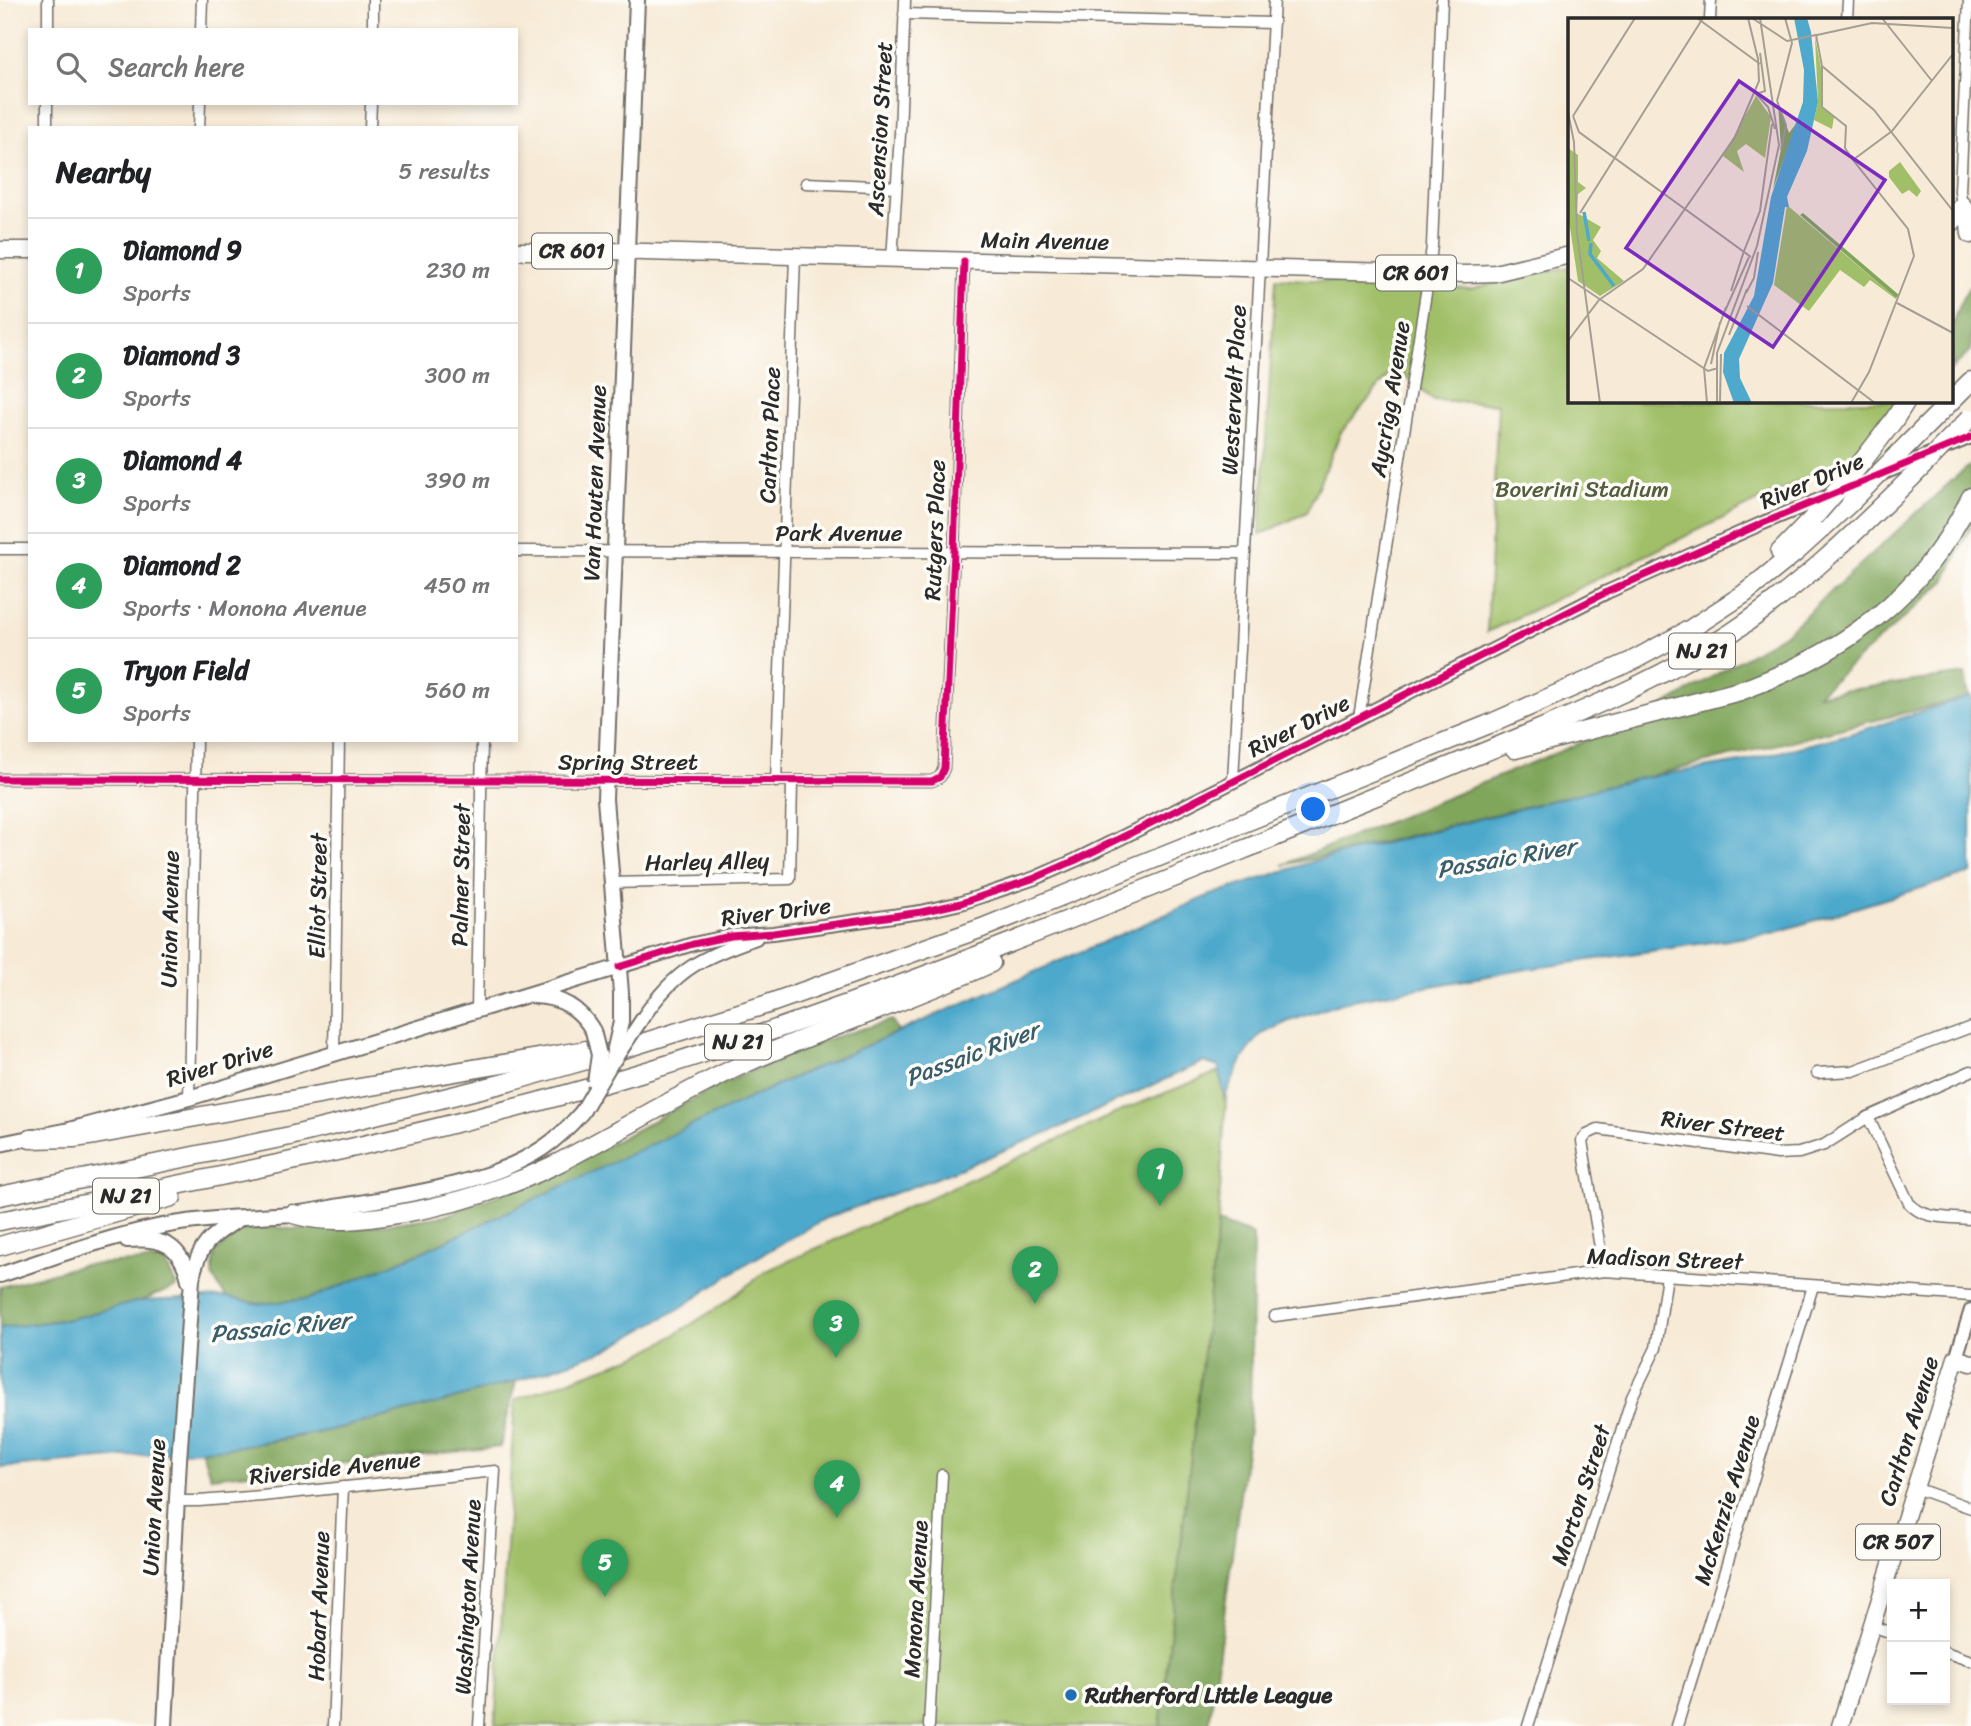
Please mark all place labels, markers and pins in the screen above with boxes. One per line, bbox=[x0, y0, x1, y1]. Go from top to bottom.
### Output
pin: 1 bbox=[1137, 1148, 1183, 1206]
pin: 2 bbox=[1012, 1246, 1058, 1304]
pin: 3 bbox=[813, 1300, 859, 1358]
pin: 4 bbox=[814, 1460, 860, 1518]
pin: 5 bbox=[582, 1539, 628, 1597]
place label: Rutherford Little League bbox=[1084, 1675, 1333, 1716]
marker: Rutherford Little League bbox=[1063, 1687, 1079, 1703]

